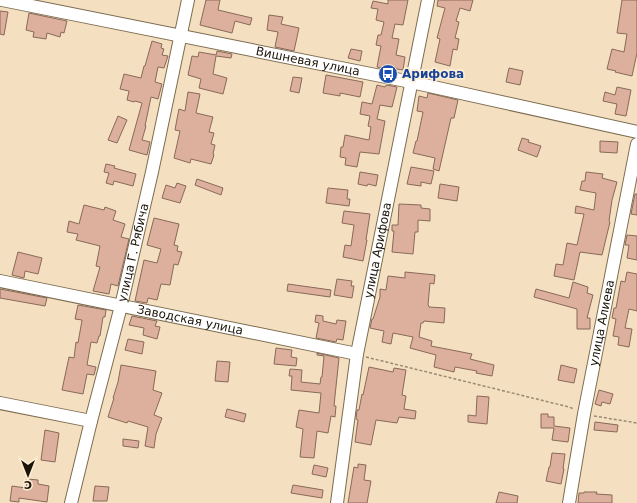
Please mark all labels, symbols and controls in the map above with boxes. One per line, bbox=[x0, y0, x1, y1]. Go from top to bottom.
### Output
street label: Вишневая улица bbox=[255, 44, 361, 79]
bus stop icon: Арифова bbox=[377, 63, 399, 85]
place label: Арифова bbox=[402, 67, 464, 81]
street label: улица Арифова bbox=[361, 201, 394, 300]
street label: улица Г. Рябича bbox=[115, 202, 152, 303]
street label: улица Алиева bbox=[587, 279, 617, 367]
street label: Заводская улица bbox=[136, 302, 244, 338]
north arrow bbox=[8, 455, 48, 495]
text: С bbox=[24, 478, 32, 491]

